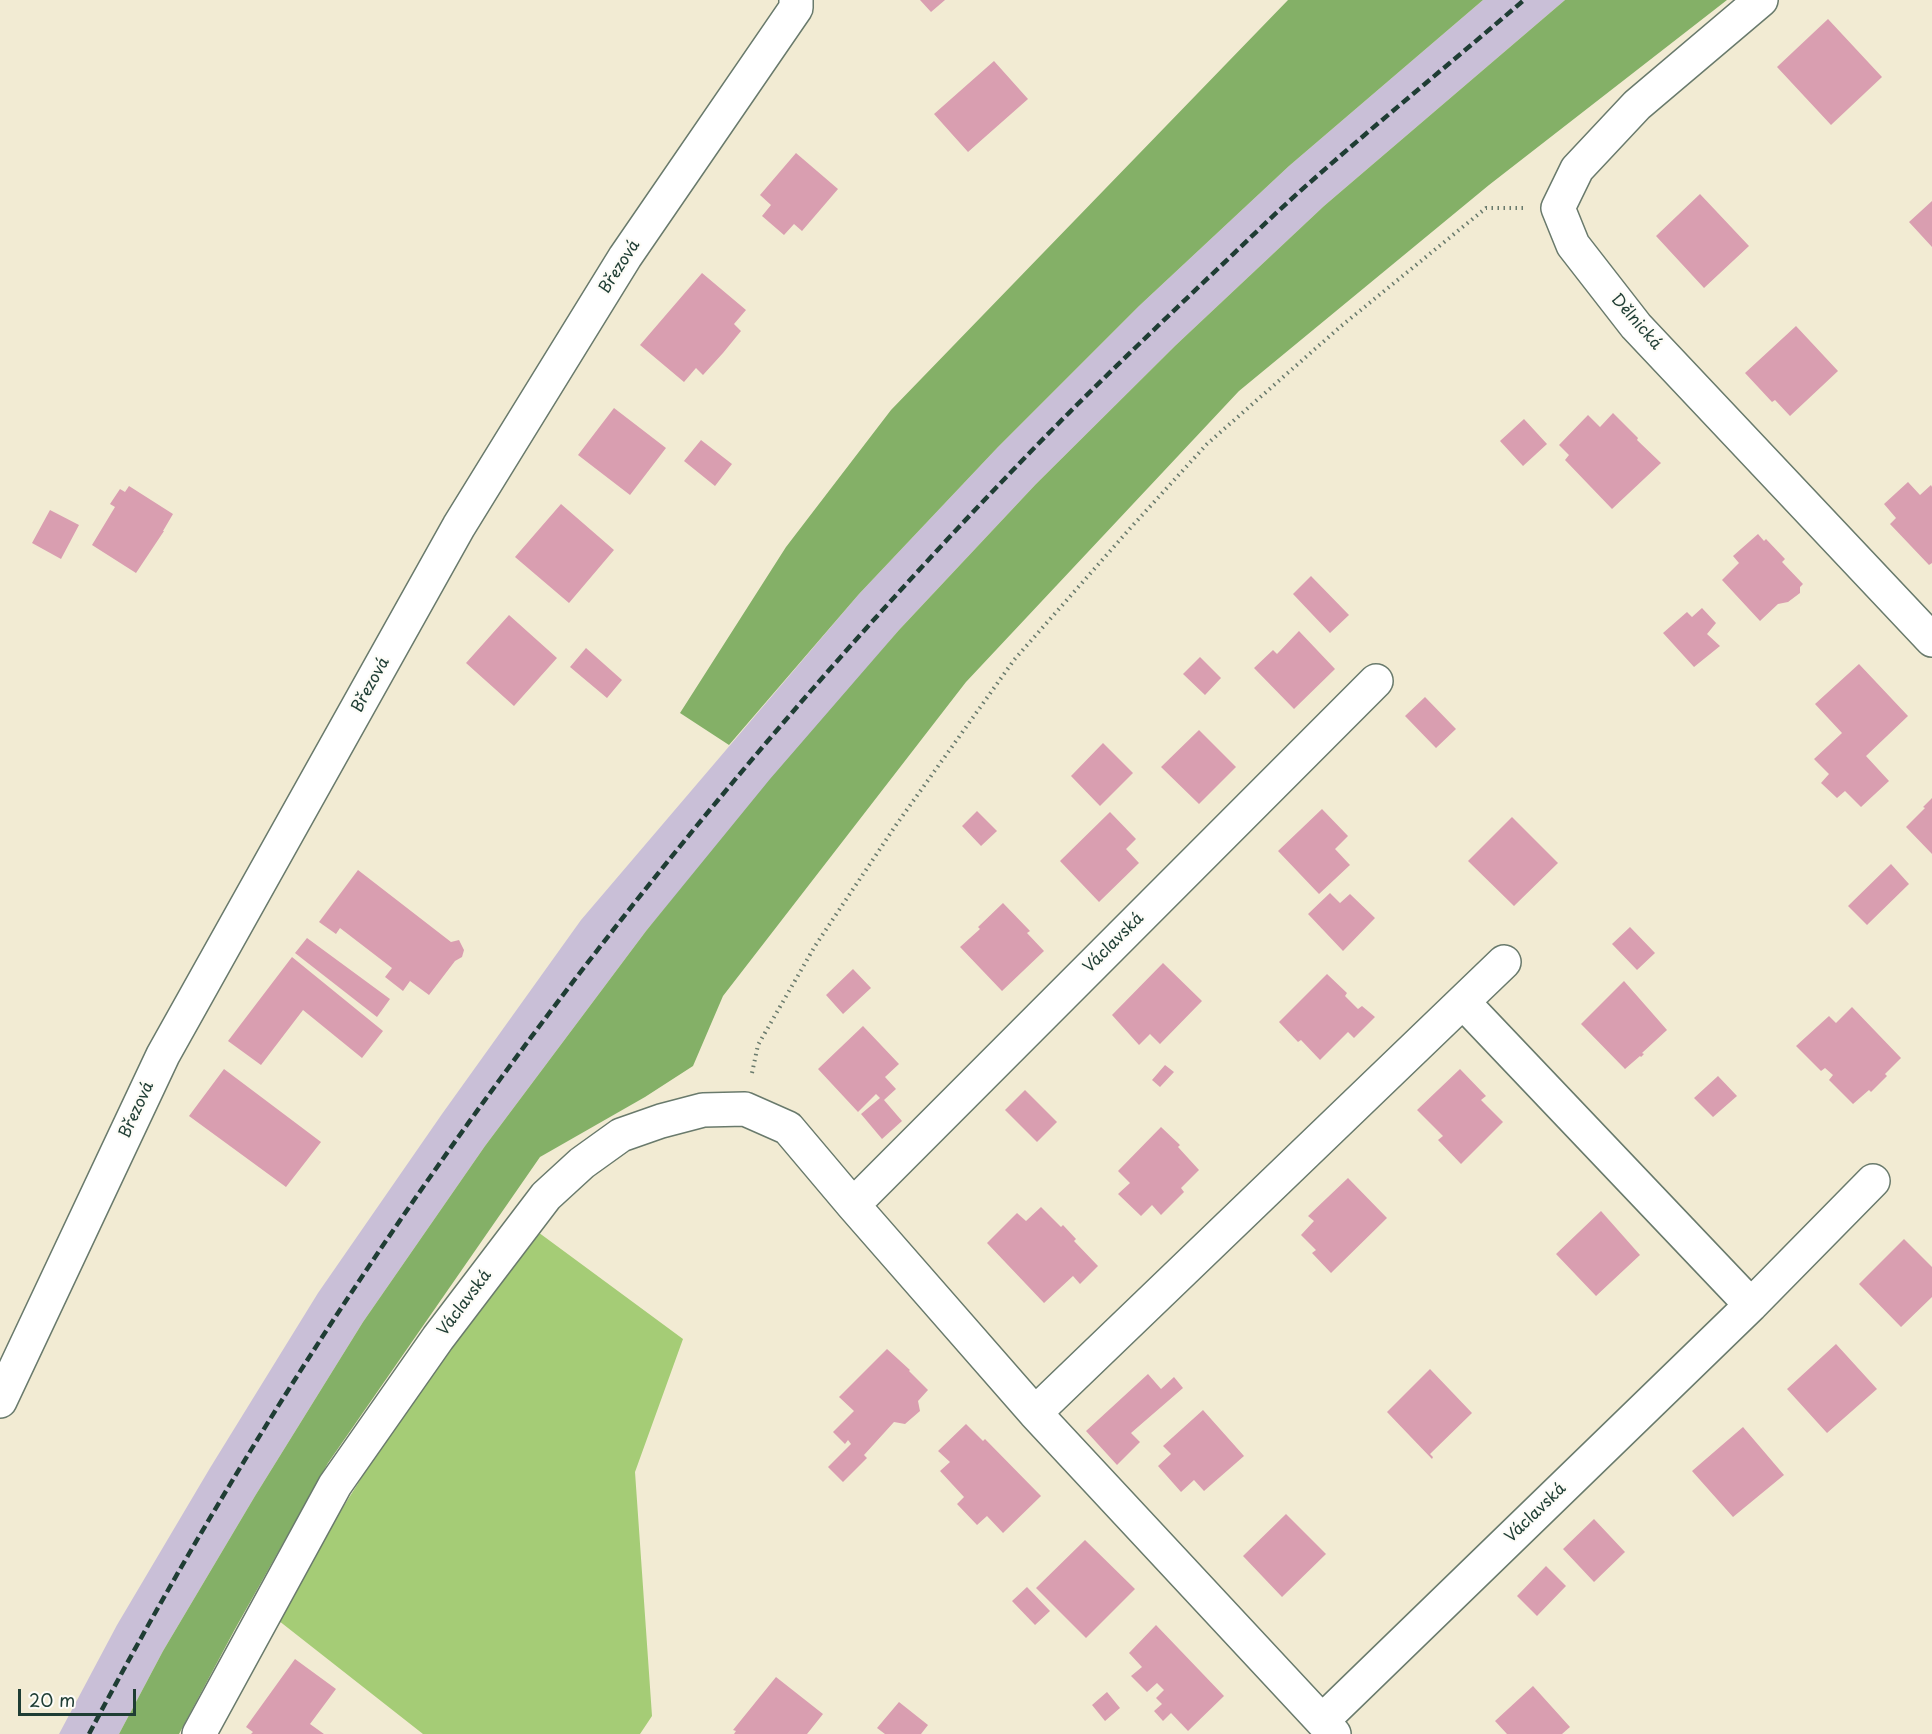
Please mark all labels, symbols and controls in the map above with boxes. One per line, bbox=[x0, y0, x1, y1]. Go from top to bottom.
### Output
street label: Březová bbox=[596, 237, 644, 297]
street label: Dělnická bbox=[1607, 290, 1665, 354]
street label: Březová bbox=[348, 654, 394, 716]
street label: Václavská bbox=[1080, 909, 1148, 977]
street label: Březová bbox=[116, 1079, 158, 1141]
street label: Václavská bbox=[434, 1266, 496, 1340]
street label: Václavská bbox=[1502, 1479, 1570, 1547]
scale bar bbox=[21, 1677, 140, 1715]
text: 20 m bbox=[29, 1686, 75, 1713]

